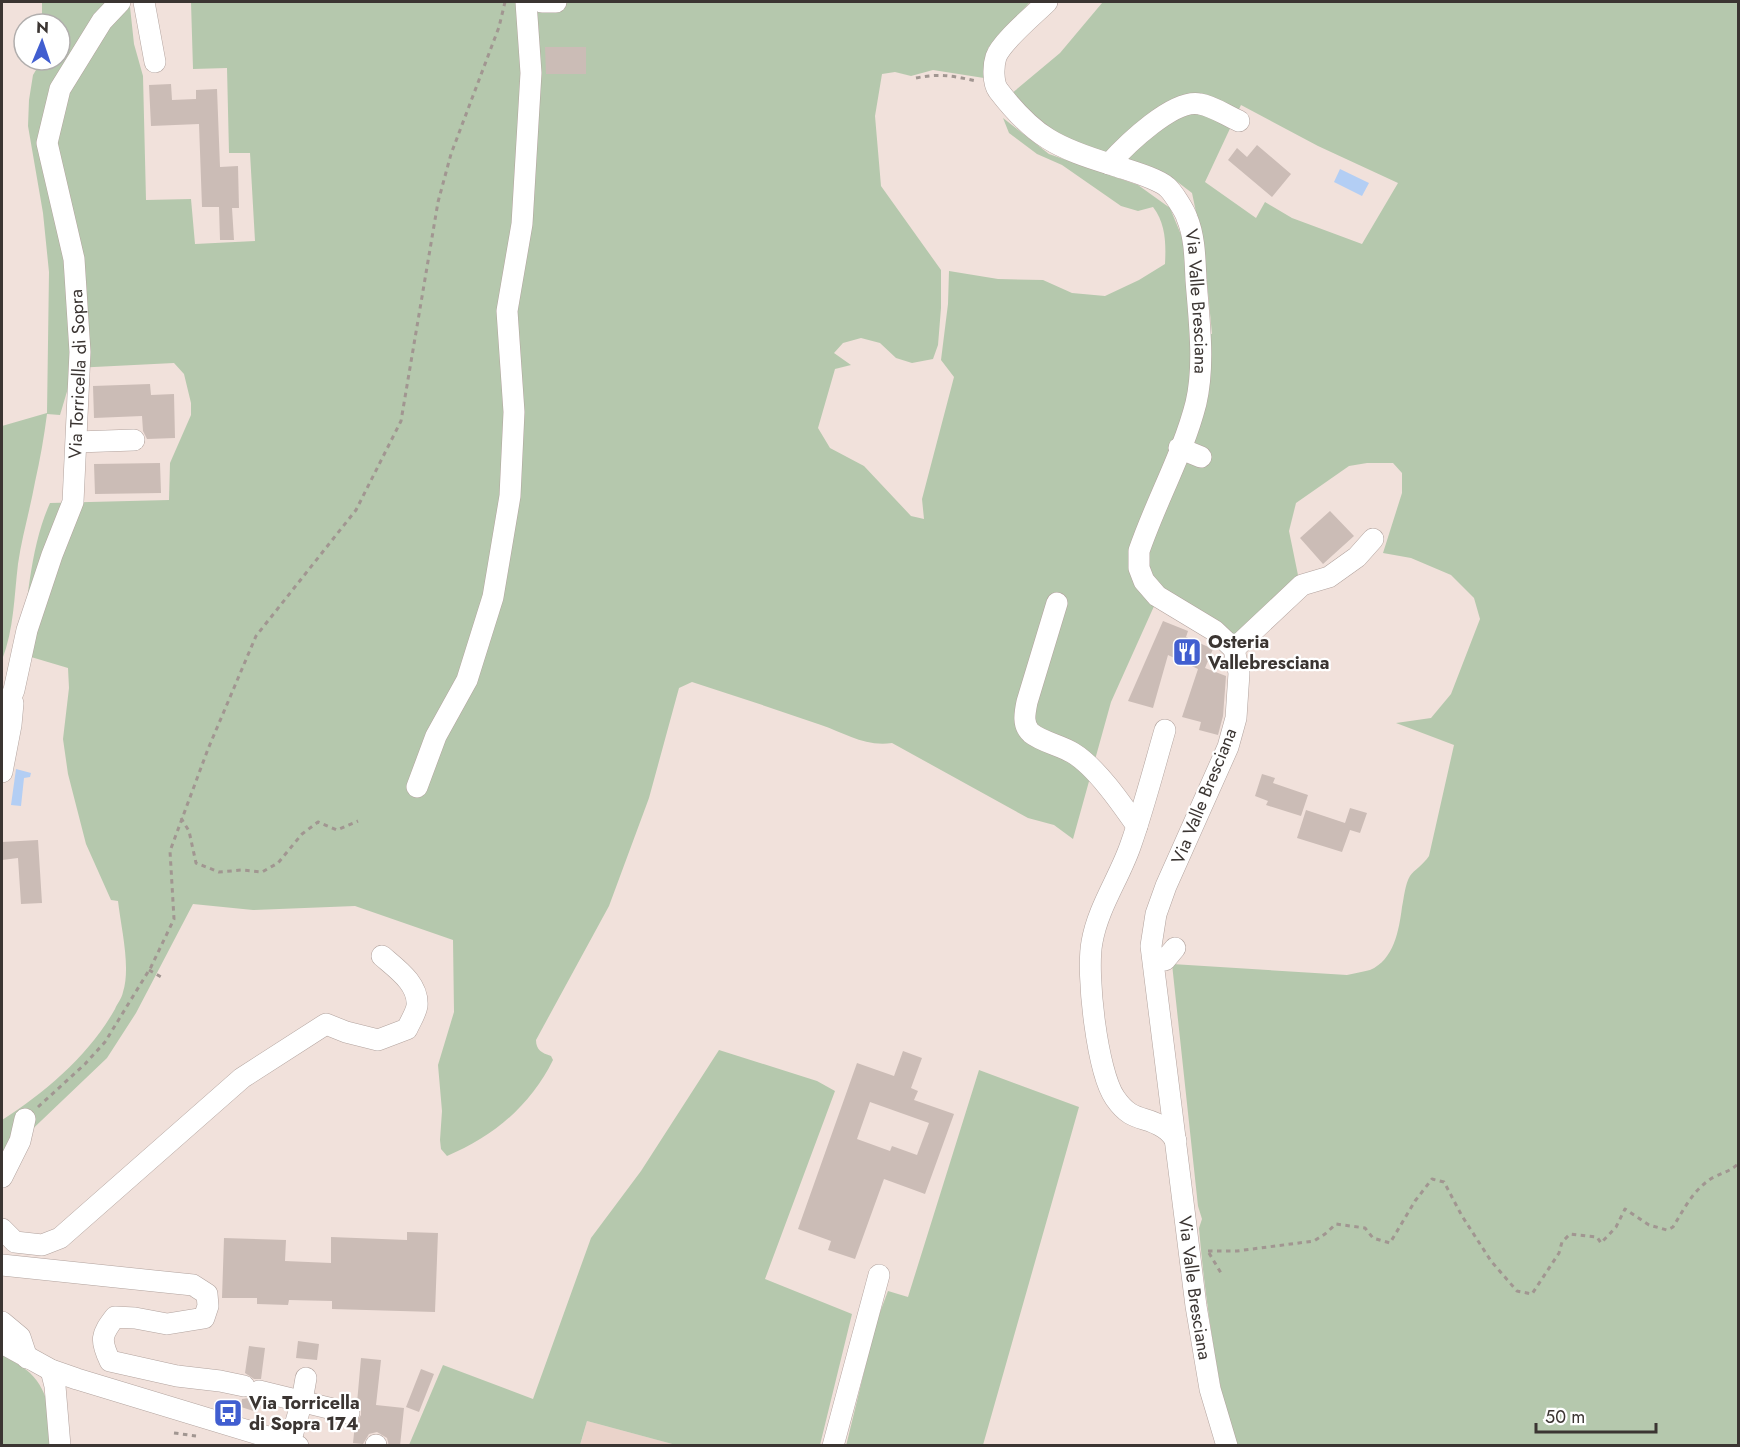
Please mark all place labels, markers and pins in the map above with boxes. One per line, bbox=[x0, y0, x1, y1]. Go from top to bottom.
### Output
place label: Osteria Vallebresciana bbox=[1207, 629, 1330, 676]
restaurant icon: Osteria Vallebresciana bbox=[1171, 636, 1203, 668]
place label: Via Torricella di Sopra 174 bbox=[248, 1390, 360, 1437]
bus stop icon: Via Torricella di Sopra 174 bbox=[212, 1397, 244, 1429]

